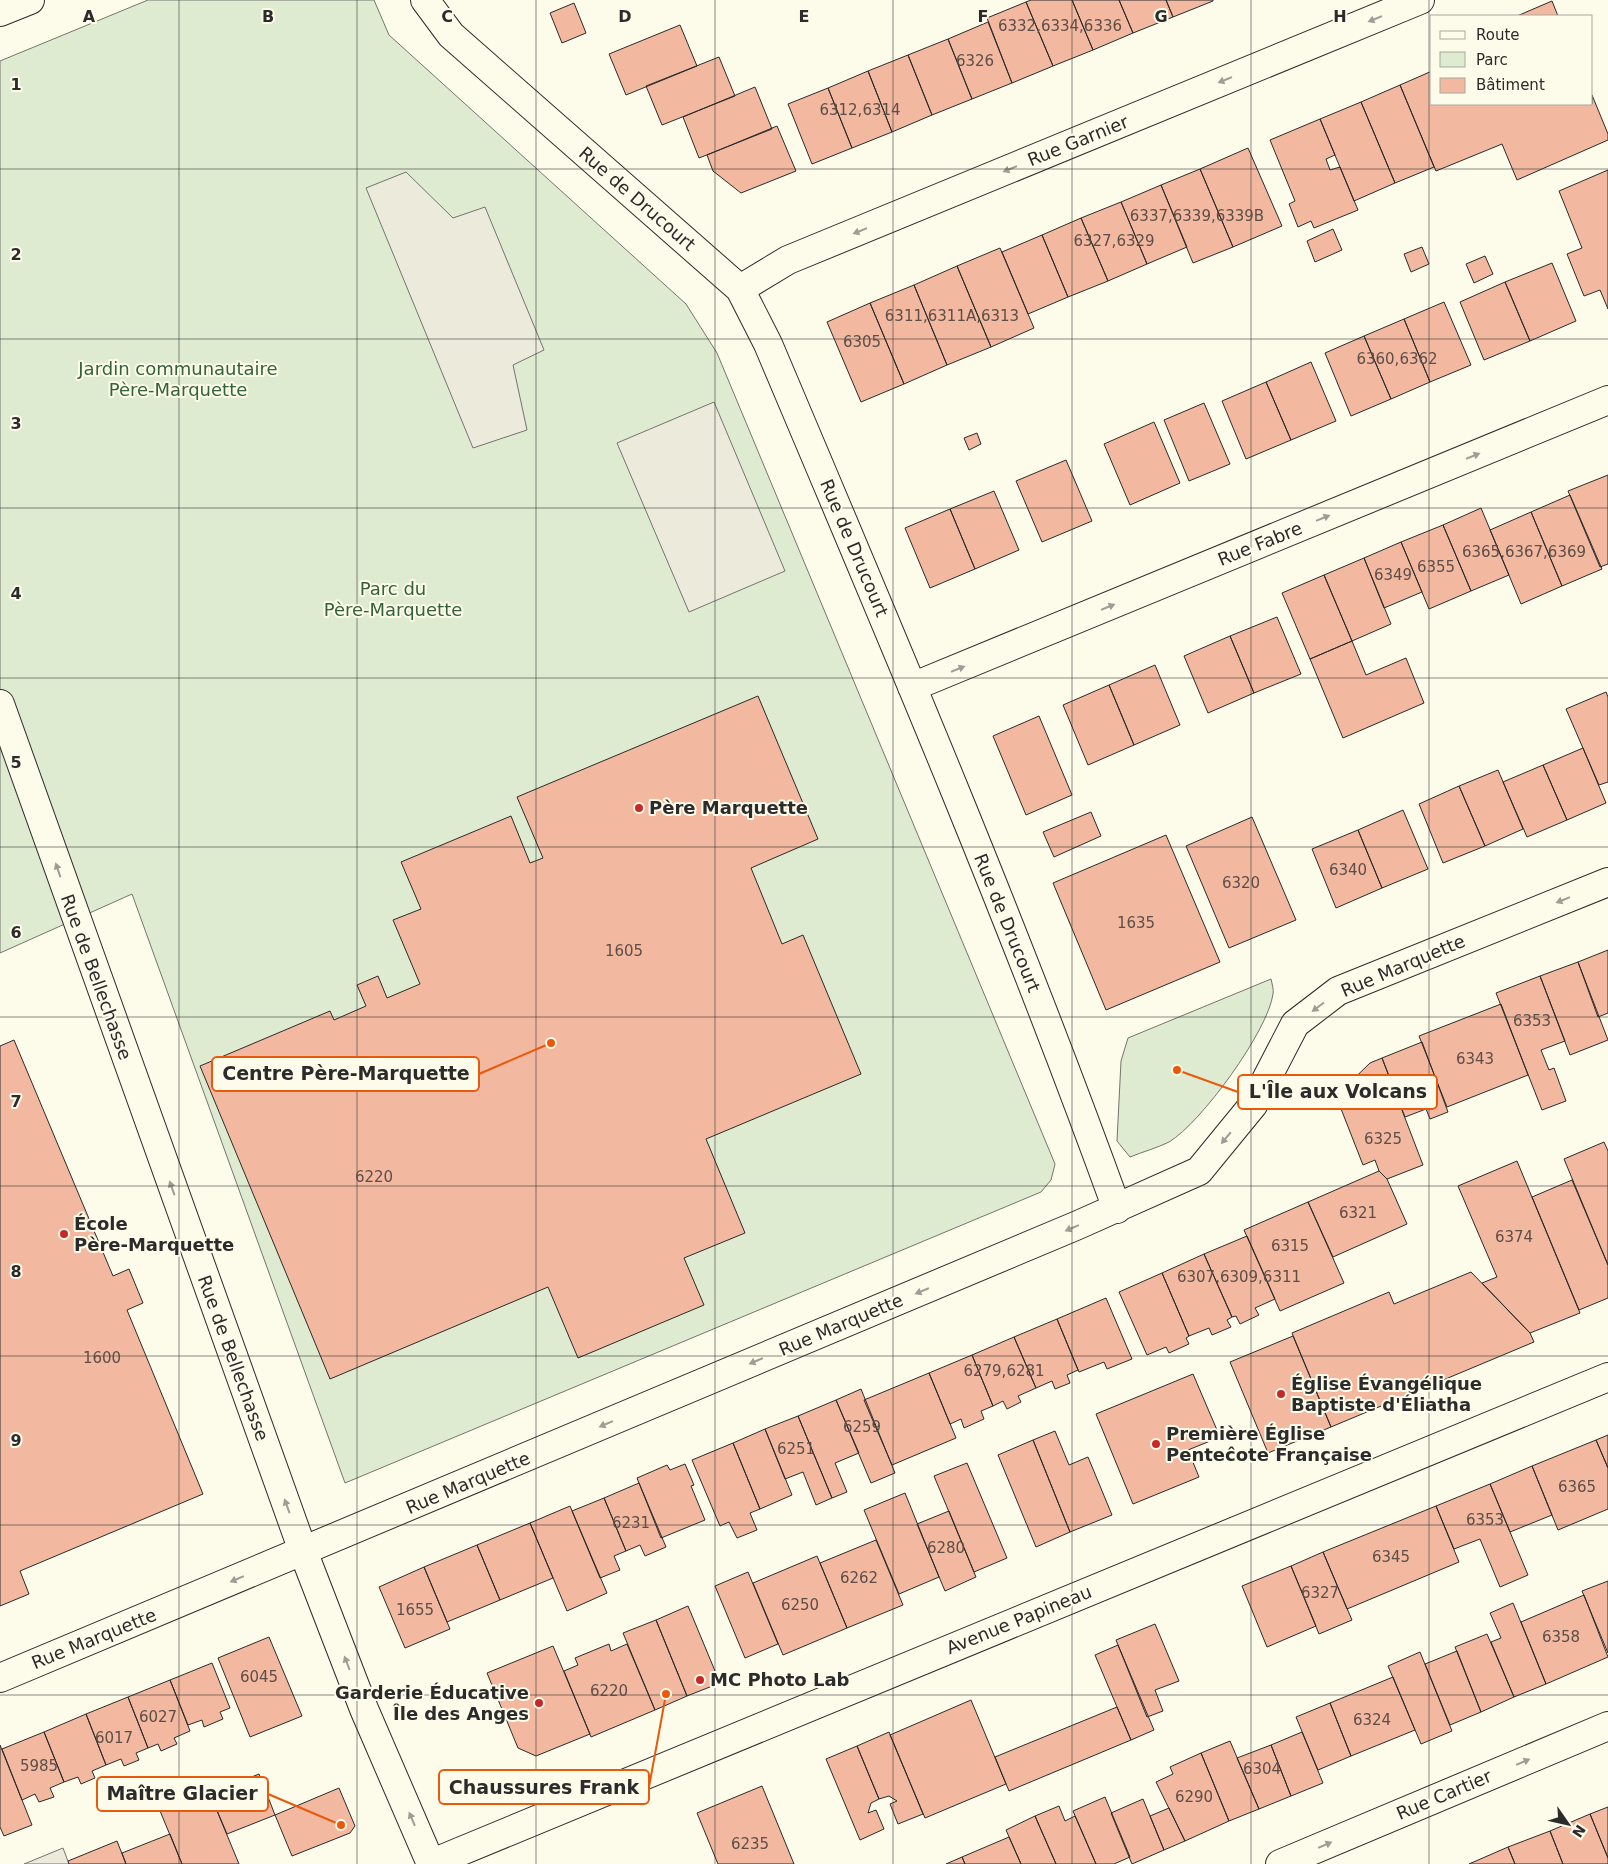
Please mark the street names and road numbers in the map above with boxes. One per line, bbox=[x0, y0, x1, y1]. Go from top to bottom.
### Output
street label: Rue Garnier bbox=[1024, 111, 1132, 170]
street label: Rue de Drucourt bbox=[575, 142, 700, 255]
street label: Rue de Drucourt bbox=[816, 476, 893, 620]
street label: Rue Fabre bbox=[1215, 517, 1305, 570]
street label: Rue de Drucourt bbox=[970, 850, 1045, 995]
street label: Rue de Bellechasse bbox=[57, 891, 136, 1063]
street label: Rue Marquette bbox=[1338, 930, 1468, 1001]
street label: Rue de Bellechasse bbox=[194, 1272, 273, 1444]
street label: Rue Marquette bbox=[776, 1289, 906, 1360]
street label: Rue Marquette bbox=[403, 1447, 533, 1518]
street label: Avenue Papineau bbox=[943, 1581, 1095, 1658]
street label: Rue Marquette bbox=[28, 1604, 159, 1673]
street label: Rue Cartier bbox=[1393, 1765, 1495, 1824]

